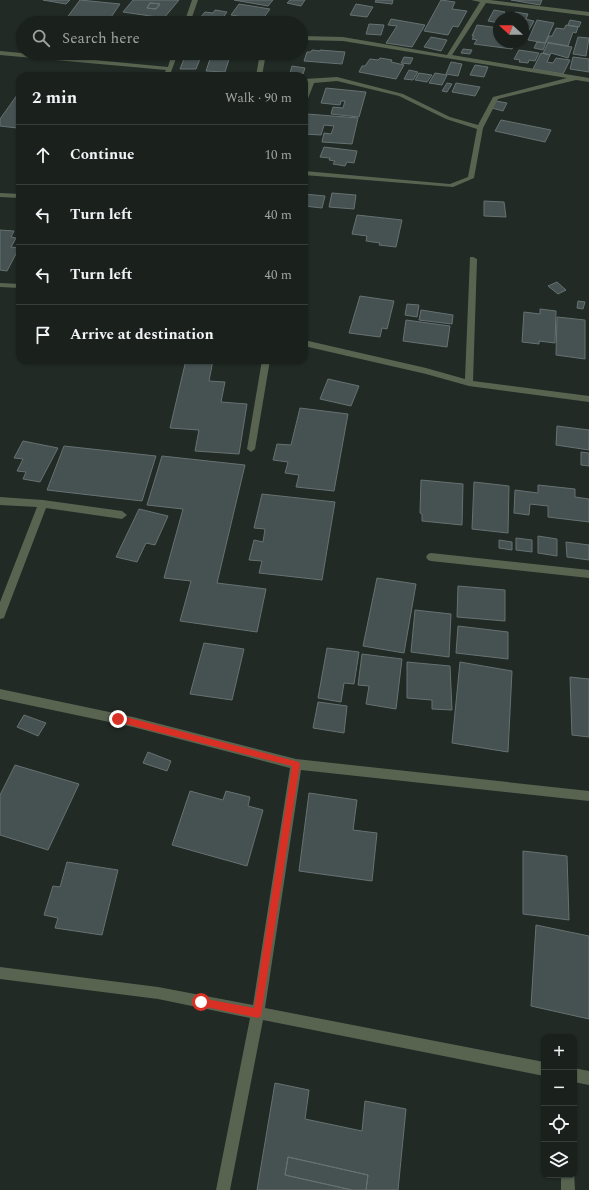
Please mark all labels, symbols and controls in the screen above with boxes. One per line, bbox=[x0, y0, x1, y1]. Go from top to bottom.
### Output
north arrow bbox=[493, 12, 529, 48]
search box bbox=[16, 16, 308, 60]
icon: search bbox=[30, 27, 52, 49]
text: Search here bbox=[62, 27, 140, 50]
text: 2 min bbox=[32, 85, 77, 111]
text: Walk · 90 m bbox=[225, 88, 292, 108]
text: Continue bbox=[70, 143, 135, 166]
icon: ahead bbox=[32, 144, 54, 166]
text: 10 m bbox=[265, 145, 292, 165]
text: Turn left bbox=[70, 203, 132, 226]
icon: left bbox=[32, 204, 54, 226]
text: 40 m bbox=[265, 205, 292, 225]
text: Turn left bbox=[70, 263, 132, 286]
icon: left bbox=[32, 264, 54, 286]
text: 40 m bbox=[265, 265, 292, 285]
text: Arrive at destination bbox=[70, 323, 214, 346]
icon: arrive bbox=[32, 324, 54, 346]
route end bbox=[109, 710, 127, 728]
route start bbox=[192, 993, 210, 1011]
map controls bbox=[541, 1034, 577, 1178]
button: + bbox=[541, 1034, 577, 1070]
button: − bbox=[541, 1070, 577, 1106]
button: locate bbox=[541, 1106, 577, 1142]
button: layers bbox=[541, 1142, 577, 1178]

